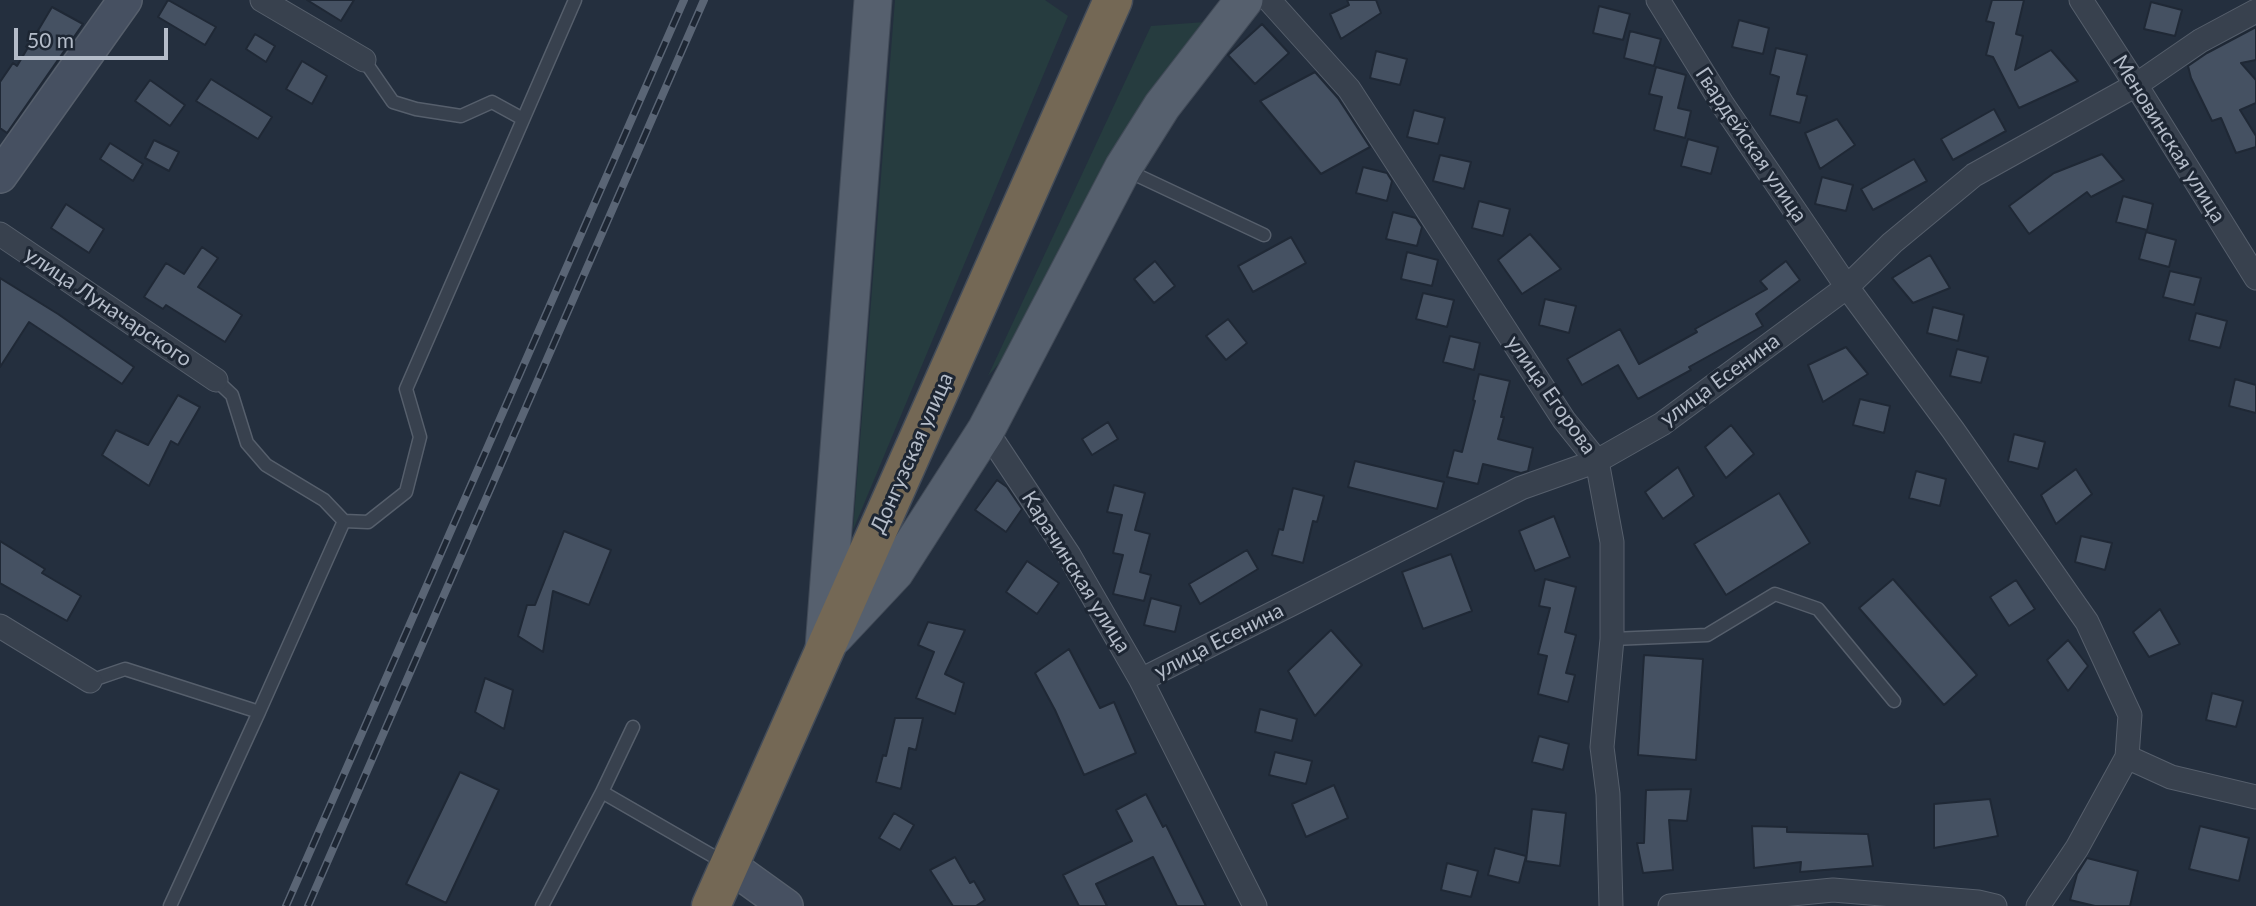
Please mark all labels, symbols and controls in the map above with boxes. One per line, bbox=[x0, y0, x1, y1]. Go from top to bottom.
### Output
scale bar bbox=[18, 14, 172, 58]
text: 50 m bbox=[27, 27, 74, 52]
street label: Меновинская улица bbox=[2107, 51, 2231, 227]
street label: Гвардейская улица bbox=[1690, 63, 1812, 227]
street label: улица Луначарского bbox=[20, 242, 196, 372]
street label: улица Есенина bbox=[1655, 328, 1785, 432]
street label: улица Егорова bbox=[1501, 331, 1601, 459]
street label: Донгузская улица bbox=[865, 369, 959, 537]
street label: Карачинская улица bbox=[1016, 487, 1136, 657]
street label: улица Есенина bbox=[1150, 598, 1288, 684]

